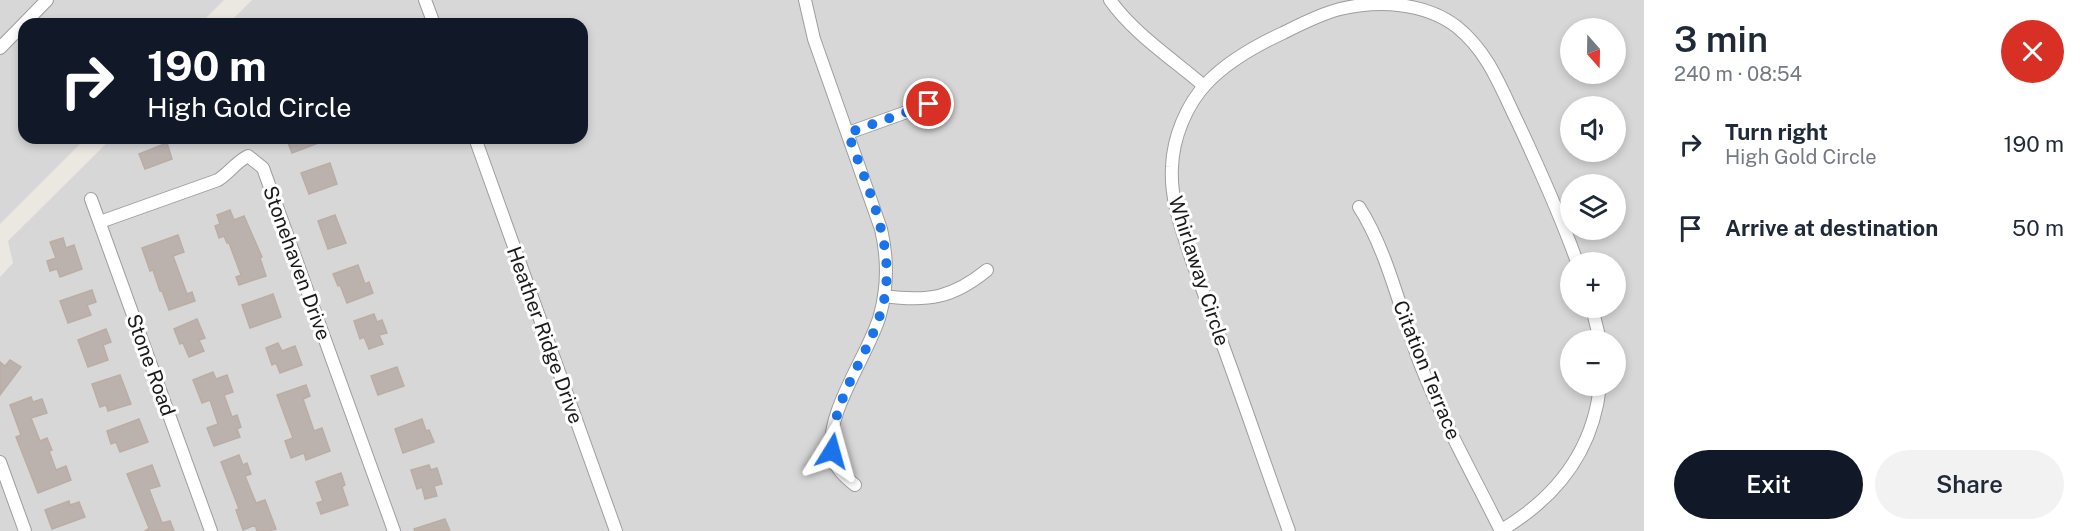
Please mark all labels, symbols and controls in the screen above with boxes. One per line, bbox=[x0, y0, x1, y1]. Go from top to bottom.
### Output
north arrow bbox=[1560, 18, 1626, 84]
map controls bbox=[1560, 18, 1626, 396]
text: 3 min bbox=[1674, 18, 1768, 60]
button: close bbox=[2001, 20, 2064, 83]
text: 190 m bbox=[147, 41, 267, 90]
icon: right bbox=[48, 42, 126, 120]
text: 240 m · 08:54 bbox=[1674, 62, 1802, 86]
pin bbox=[903, 78, 954, 129]
icon: arrive bbox=[912, 87, 945, 120]
text: High Gold Circle bbox=[147, 91, 352, 123]
button: sound bbox=[1560, 96, 1626, 162]
text: Turn right bbox=[1725, 119, 1828, 145]
icon: right bbox=[1674, 128, 1707, 161]
text: 190 m bbox=[2004, 131, 2064, 157]
text: High Gold Circle bbox=[1725, 145, 1877, 169]
button: layers bbox=[1560, 174, 1626, 240]
street label: Stonehaven Drive bbox=[258, 183, 336, 343]
street label: Whirlaway Circle bbox=[1163, 193, 1235, 349]
icon: arrive bbox=[1674, 212, 1707, 245]
text: Arrive at destination bbox=[1725, 215, 1938, 241]
text: 50 m bbox=[2012, 215, 2064, 241]
street label: Heather Ridge Drive bbox=[502, 243, 588, 427]
button: + bbox=[1560, 252, 1626, 318]
street label: Citation Terrace bbox=[1388, 297, 1466, 443]
street label: Stone Road bbox=[121, 311, 181, 419]
button: − bbox=[1560, 330, 1626, 396]
position arrow bbox=[800, 419, 864, 483]
button: Exit bbox=[1674, 450, 1863, 519]
button: Share bbox=[1875, 450, 2064, 519]

